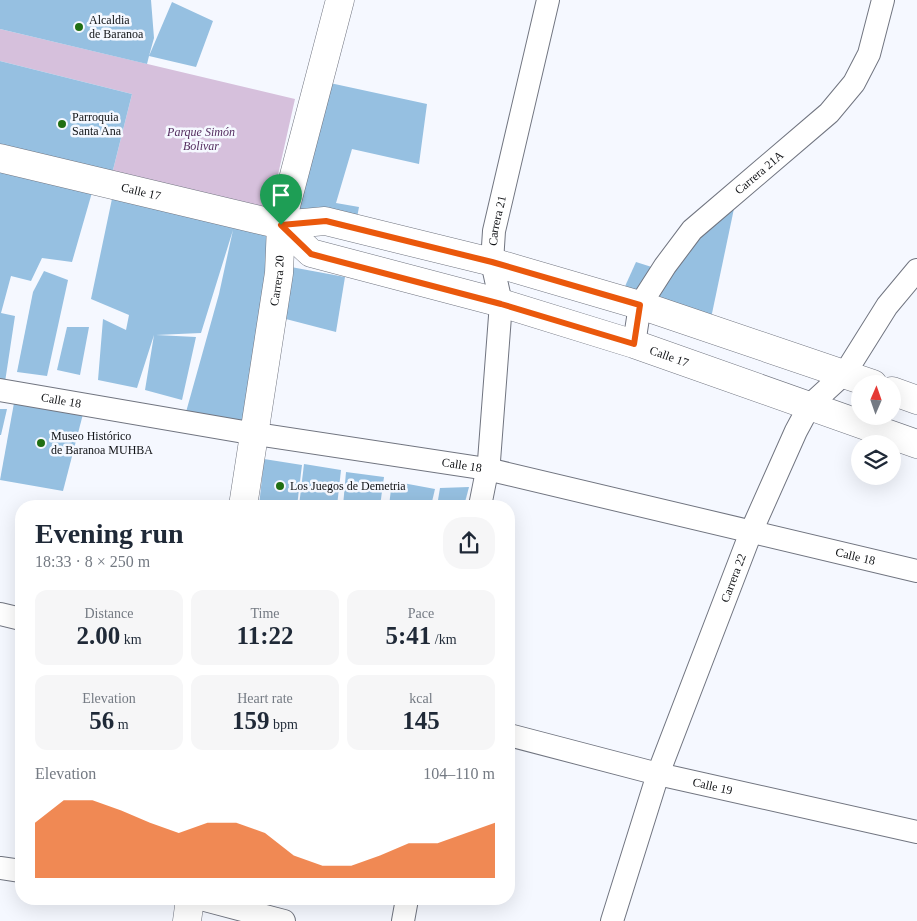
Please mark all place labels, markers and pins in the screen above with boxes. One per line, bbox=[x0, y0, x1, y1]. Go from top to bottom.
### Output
place label: Alcaldia de Baranoa bbox=[89, 13, 144, 41]
marker: Alcaldia de Baranoa bbox=[73, 21, 85, 33]
place label: Parroquia Santa Ana bbox=[72, 110, 122, 138]
marker: Parroquia Santa Ana bbox=[56, 118, 68, 130]
pin bbox=[260, 174, 302, 225]
place label: Museo Histórico de Baranoa MUHBA bbox=[51, 429, 153, 457]
marker: Museo Histórico de Baranoa MUHBA bbox=[35, 437, 47, 449]
place label: Los Juegos de Demetria bbox=[290, 479, 406, 493]
marker: Los Juegos de Demetria bbox=[274, 480, 286, 492]

